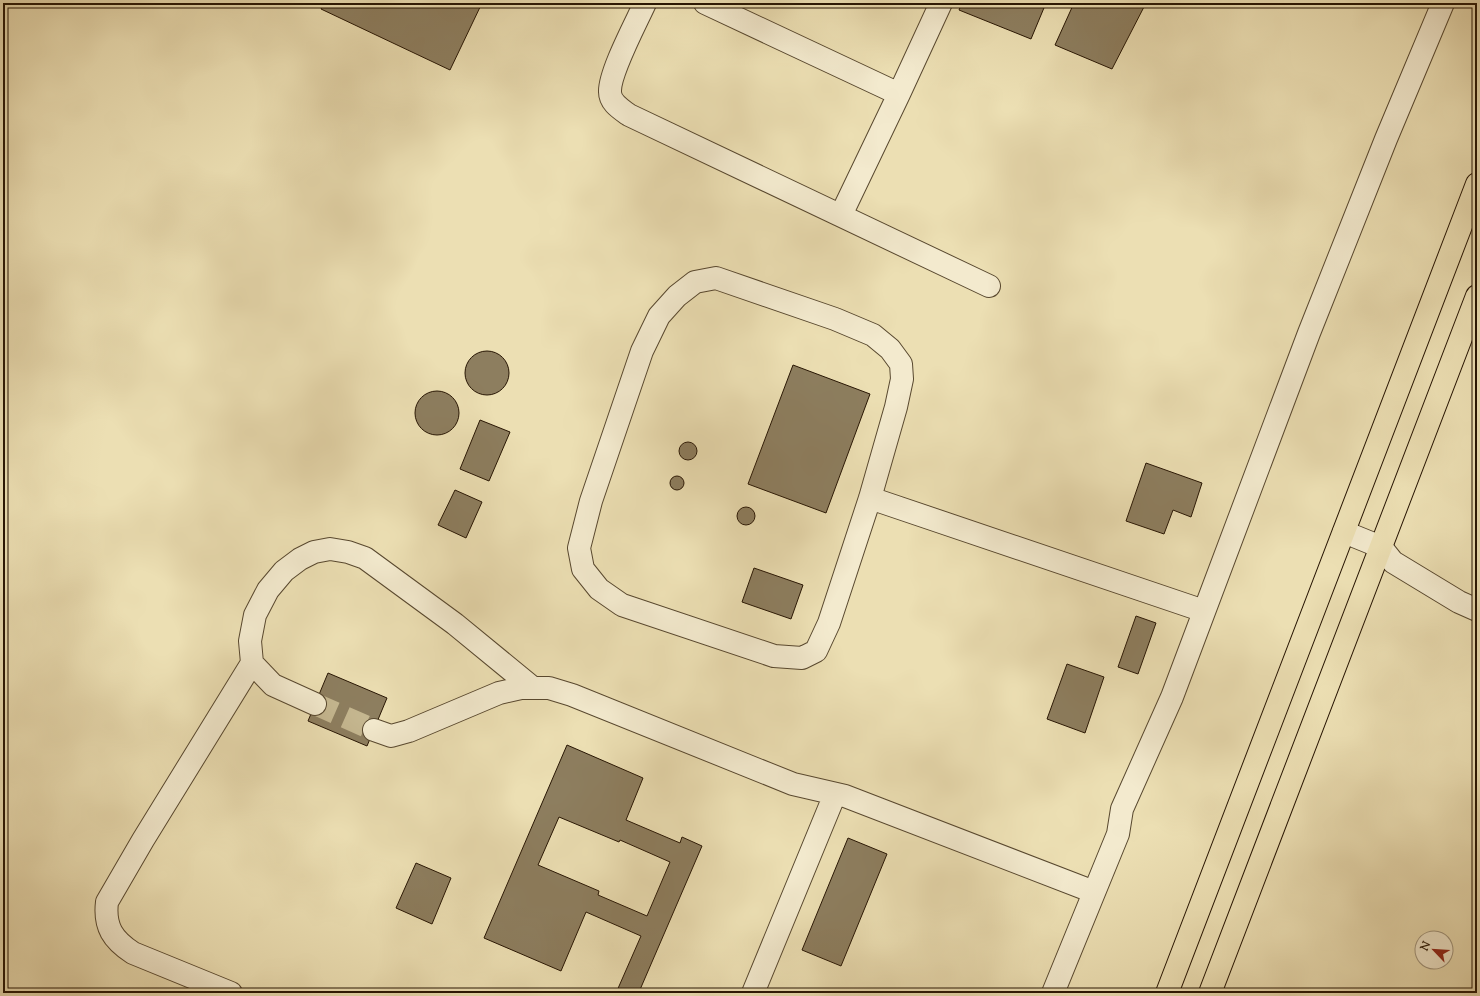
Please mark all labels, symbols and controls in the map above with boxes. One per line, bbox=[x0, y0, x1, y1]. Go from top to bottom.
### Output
north arrow bbox=[1414, 930, 1454, 970]
text: N bbox=[1416, 939, 1435, 954]

